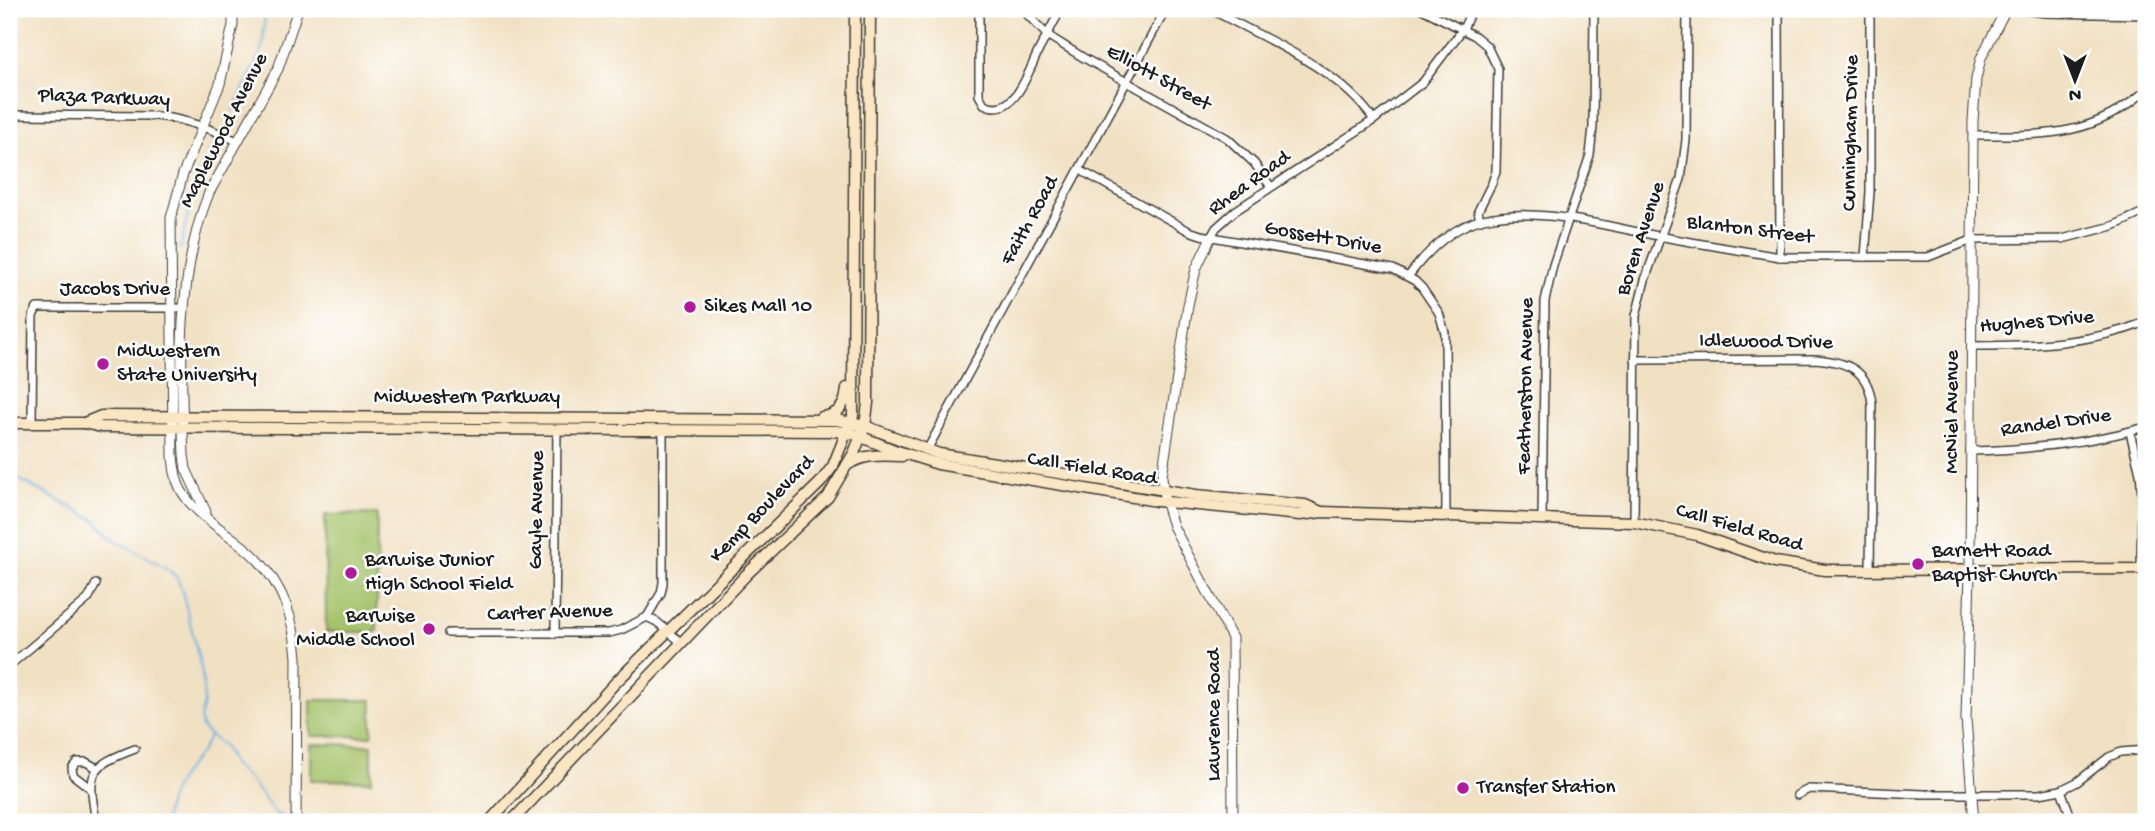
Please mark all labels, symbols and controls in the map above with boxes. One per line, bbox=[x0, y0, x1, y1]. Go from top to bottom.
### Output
street label: Elliott Street bbox=[1101, 40, 1217, 119]
north arrow bbox=[2039, 46, 2110, 116]
street label: Maplewood Avenue bbox=[175, 48, 275, 213]
street label: Cunningham Drive bbox=[1838, 54, 1866, 211]
text: N bbox=[2069, 82, 2081, 105]
street label: Plaza Parkway bbox=[37, 84, 170, 114]
street label: Rhea Road bbox=[1204, 145, 1297, 222]
street label: Faith Road bbox=[996, 171, 1066, 271]
street label: Boren Avenue bbox=[1612, 178, 1672, 300]
street label: Blanton Street bbox=[1684, 211, 1817, 251]
street label: Gossett Drive bbox=[1263, 216, 1385, 262]
street label: Jacobs Drive bbox=[60, 278, 171, 303]
place label: Sikes Mall 10 bbox=[704, 295, 812, 320]
street label: Featherston Avenue bbox=[1513, 296, 1541, 476]
marker: Sikes Mall 10 bbox=[682, 299, 698, 315]
street label: Hughes Drive bbox=[1979, 305, 2096, 340]
street label: Idlewood Drive bbox=[1699, 329, 1834, 357]
place label: Midwestern State University bbox=[117, 340, 257, 389]
street label: McNiel Avenue bbox=[1941, 349, 1966, 474]
marker: Midwestern State University bbox=[95, 356, 111, 372]
street label: Midwestern Parkway bbox=[374, 386, 560, 411]
street label: Randel Drive bbox=[1999, 404, 2114, 444]
street label: Call Field Road bbox=[1025, 447, 1160, 493]
street label: Gayle Avenue bbox=[524, 449, 552, 570]
street label: Kemp Boulevard bbox=[705, 450, 822, 569]
street label: Call Field Road bbox=[1673, 499, 1807, 560]
place label: Barnett Road Baptist Church bbox=[1931, 540, 2058, 589]
place label: Barwise Junior High School Field bbox=[364, 549, 514, 598]
marker: Barnett Road Baptist Church bbox=[1910, 556, 1926, 572]
marker: Barwise Junior High School Field bbox=[343, 565, 359, 581]
street label: Carter Avenue bbox=[487, 599, 614, 629]
place label: Barwise Middle School bbox=[296, 605, 416, 654]
marker: Barwise Middle School bbox=[421, 621, 437, 637]
street label: Lawrence Road bbox=[1203, 647, 1228, 781]
place label: Transfer Station bbox=[1476, 776, 1616, 801]
marker: Transfer Station bbox=[1455, 780, 1471, 796]

